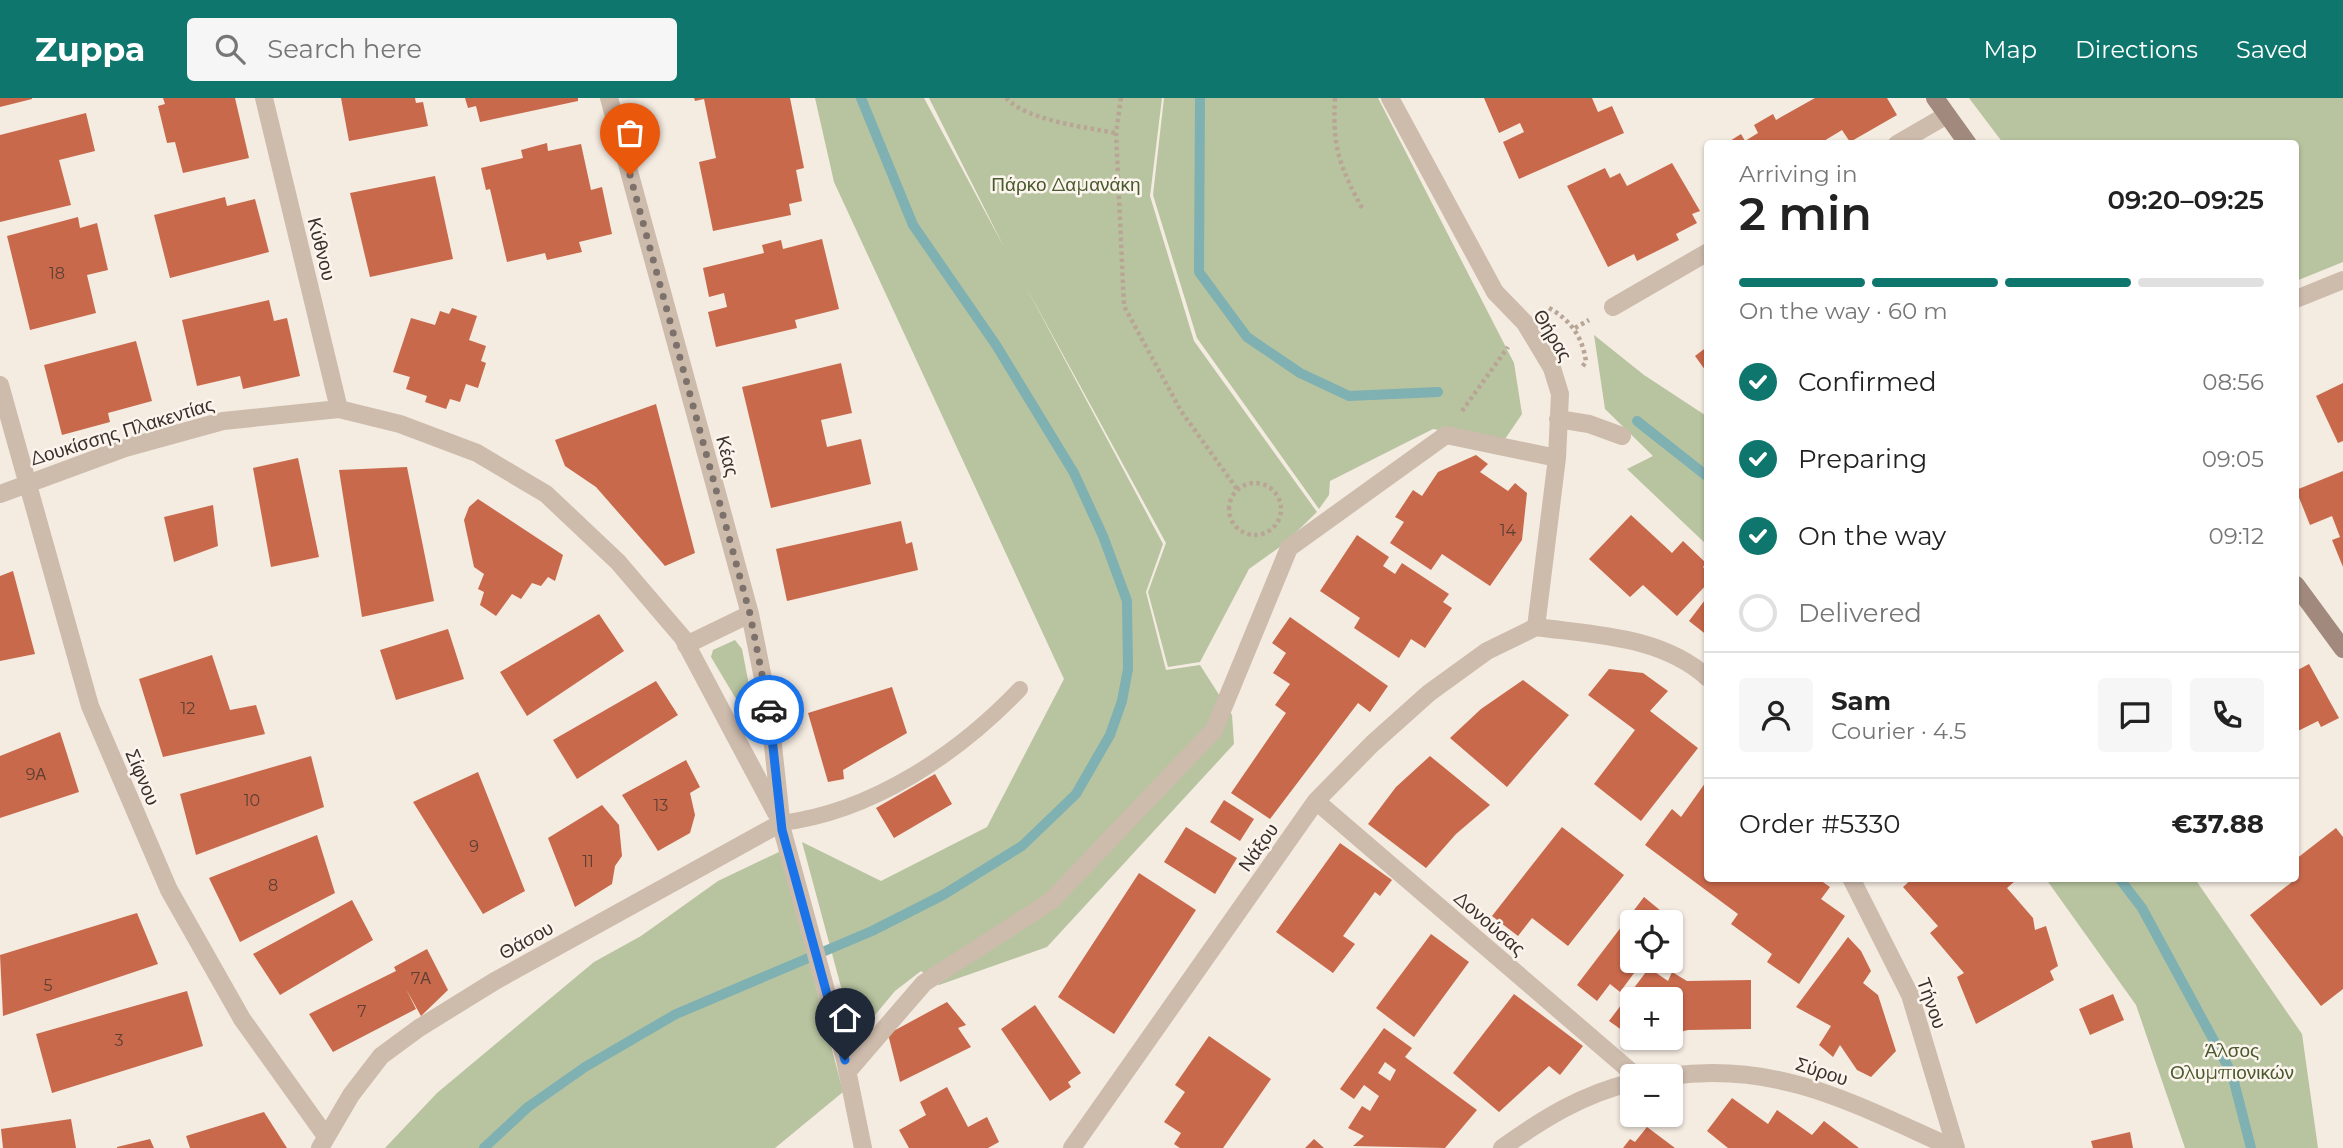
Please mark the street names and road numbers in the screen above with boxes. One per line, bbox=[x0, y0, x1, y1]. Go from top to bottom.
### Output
street label: Κύθνου bbox=[303, 215, 340, 283]
street label: Θήρας bbox=[1528, 305, 1577, 365]
street label: Δουκίσσης Πλακεντίας bbox=[28, 393, 217, 470]
street label: Κέας bbox=[711, 433, 744, 479]
street label: Σίφνου bbox=[120, 746, 165, 809]
street label: Νάξου bbox=[1234, 819, 1283, 876]
street label: Δονούσας bbox=[1449, 886, 1530, 960]
street label: Θάσου bbox=[495, 916, 557, 965]
street label: Τήνου bbox=[1912, 975, 1951, 1032]
street label: Σύρου bbox=[1793, 1052, 1851, 1091]

